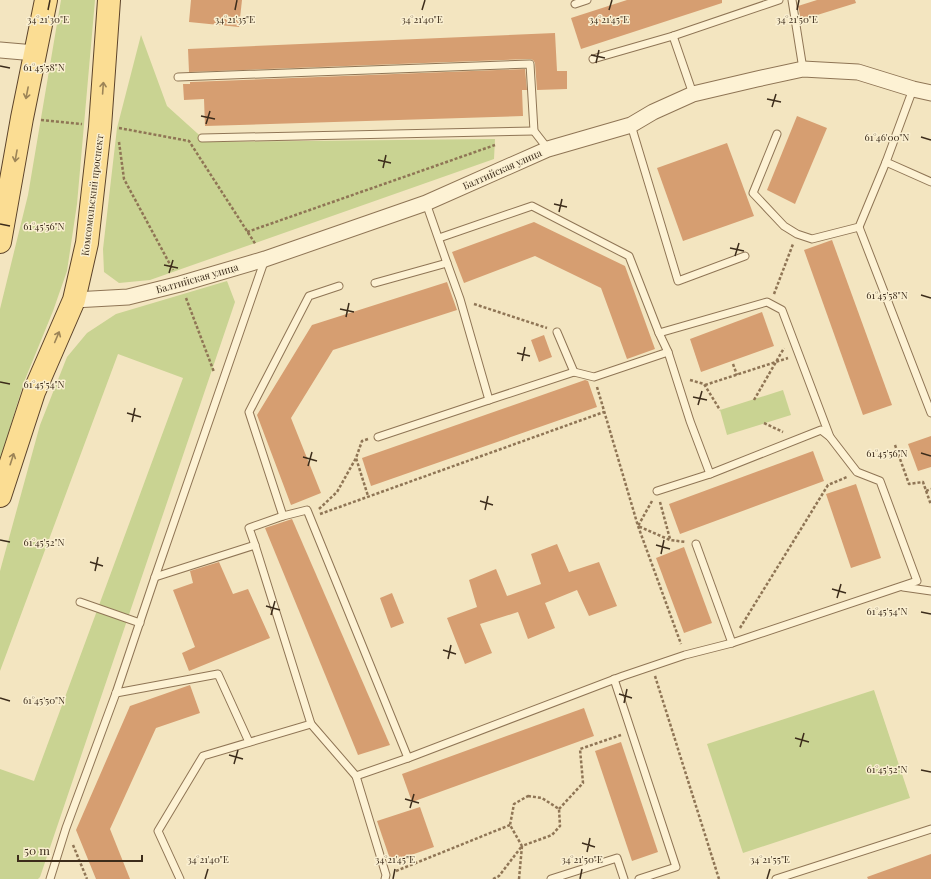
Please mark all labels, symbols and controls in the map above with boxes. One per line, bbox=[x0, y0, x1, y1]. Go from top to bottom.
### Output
text: 34°21'30"E bbox=[27, 12, 69, 26]
text: 34°21'35"E bbox=[215, 12, 255, 26]
text: 34°21'40"E bbox=[401, 12, 443, 26]
text: 34°21'45"E bbox=[589, 12, 629, 26]
text: 34°21'50"E bbox=[776, 12, 818, 26]
text: 61°45'58"N bbox=[23, 60, 65, 74]
one-way arrow bbox=[99, 82, 107, 95]
one-way arrow bbox=[23, 86, 31, 99]
text: 61°46'00"N bbox=[865, 130, 909, 144]
street label: Комсомольский проспект bbox=[78, 133, 106, 257]
street label: Балтийская улица bbox=[460, 145, 544, 193]
one-way arrow bbox=[11, 149, 19, 162]
text: 61°45'56"N bbox=[23, 219, 65, 233]
street label: Балтийская улица bbox=[154, 260, 240, 296]
text: 61°45'58"N bbox=[866, 288, 908, 302]
one-way arrow bbox=[54, 332, 62, 344]
text: 61°45'54"N bbox=[23, 377, 65, 391]
text: 61°45'56"N bbox=[866, 446, 908, 460]
one-way arrow bbox=[9, 453, 16, 466]
text: 61°45'52"N bbox=[23, 535, 65, 549]
text: 61°45'54"N bbox=[866, 604, 908, 618]
text: 61°45'50"N bbox=[23, 693, 65, 707]
text: 61°45'52"N bbox=[866, 762, 908, 776]
scale bar bbox=[18, 837, 142, 863]
text: 50 m bbox=[24, 842, 50, 858]
text: 34°21'40"E bbox=[187, 852, 229, 866]
text: 34°21'45"E bbox=[375, 852, 415, 866]
text: 34°21'50"E bbox=[561, 852, 603, 866]
text: 34°21'55"E bbox=[750, 852, 790, 866]

